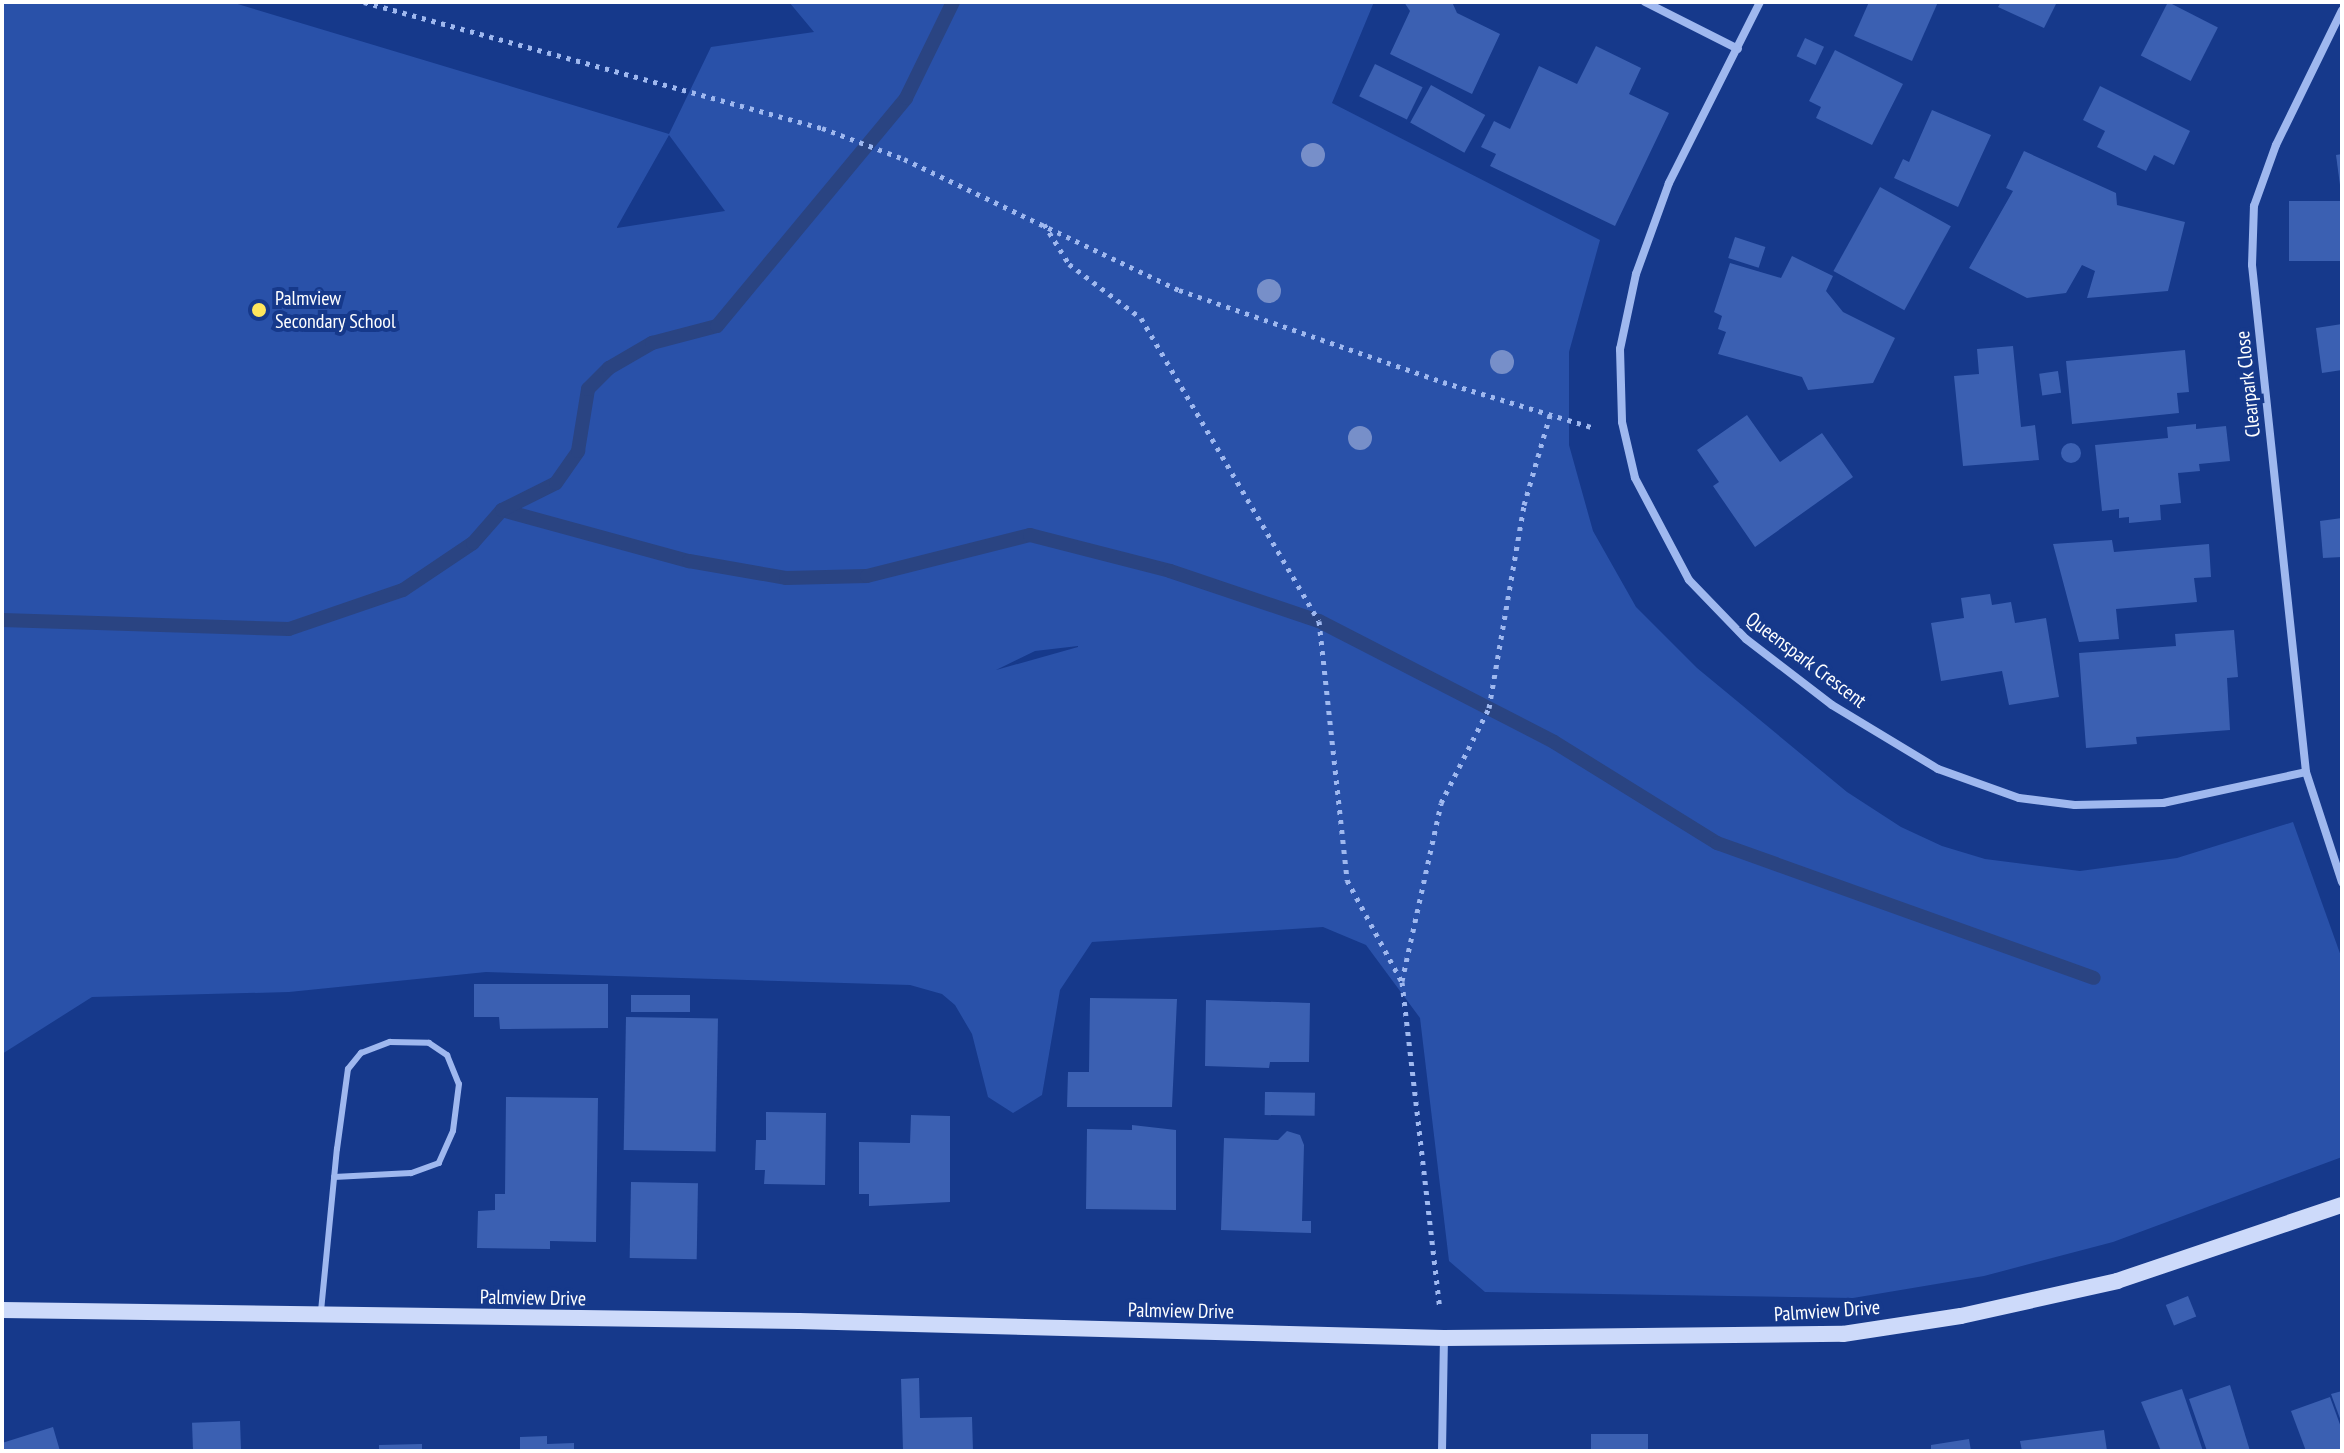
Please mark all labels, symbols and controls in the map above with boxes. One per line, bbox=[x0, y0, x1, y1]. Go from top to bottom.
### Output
place label: Palmview Secondary School bbox=[275, 286, 396, 333]
marker: Palmview Secondary School bbox=[250, 301, 268, 319]
street label: Clearpark Close bbox=[2230, 329, 2266, 439]
street label: Queenspark Crescent bbox=[1741, 607, 1871, 713]
street label: Palmview Drive bbox=[479, 1285, 587, 1311]
street label: Palmview Drive bbox=[1773, 1295, 1881, 1327]
street label: Palmview Drive bbox=[1127, 1298, 1235, 1324]

